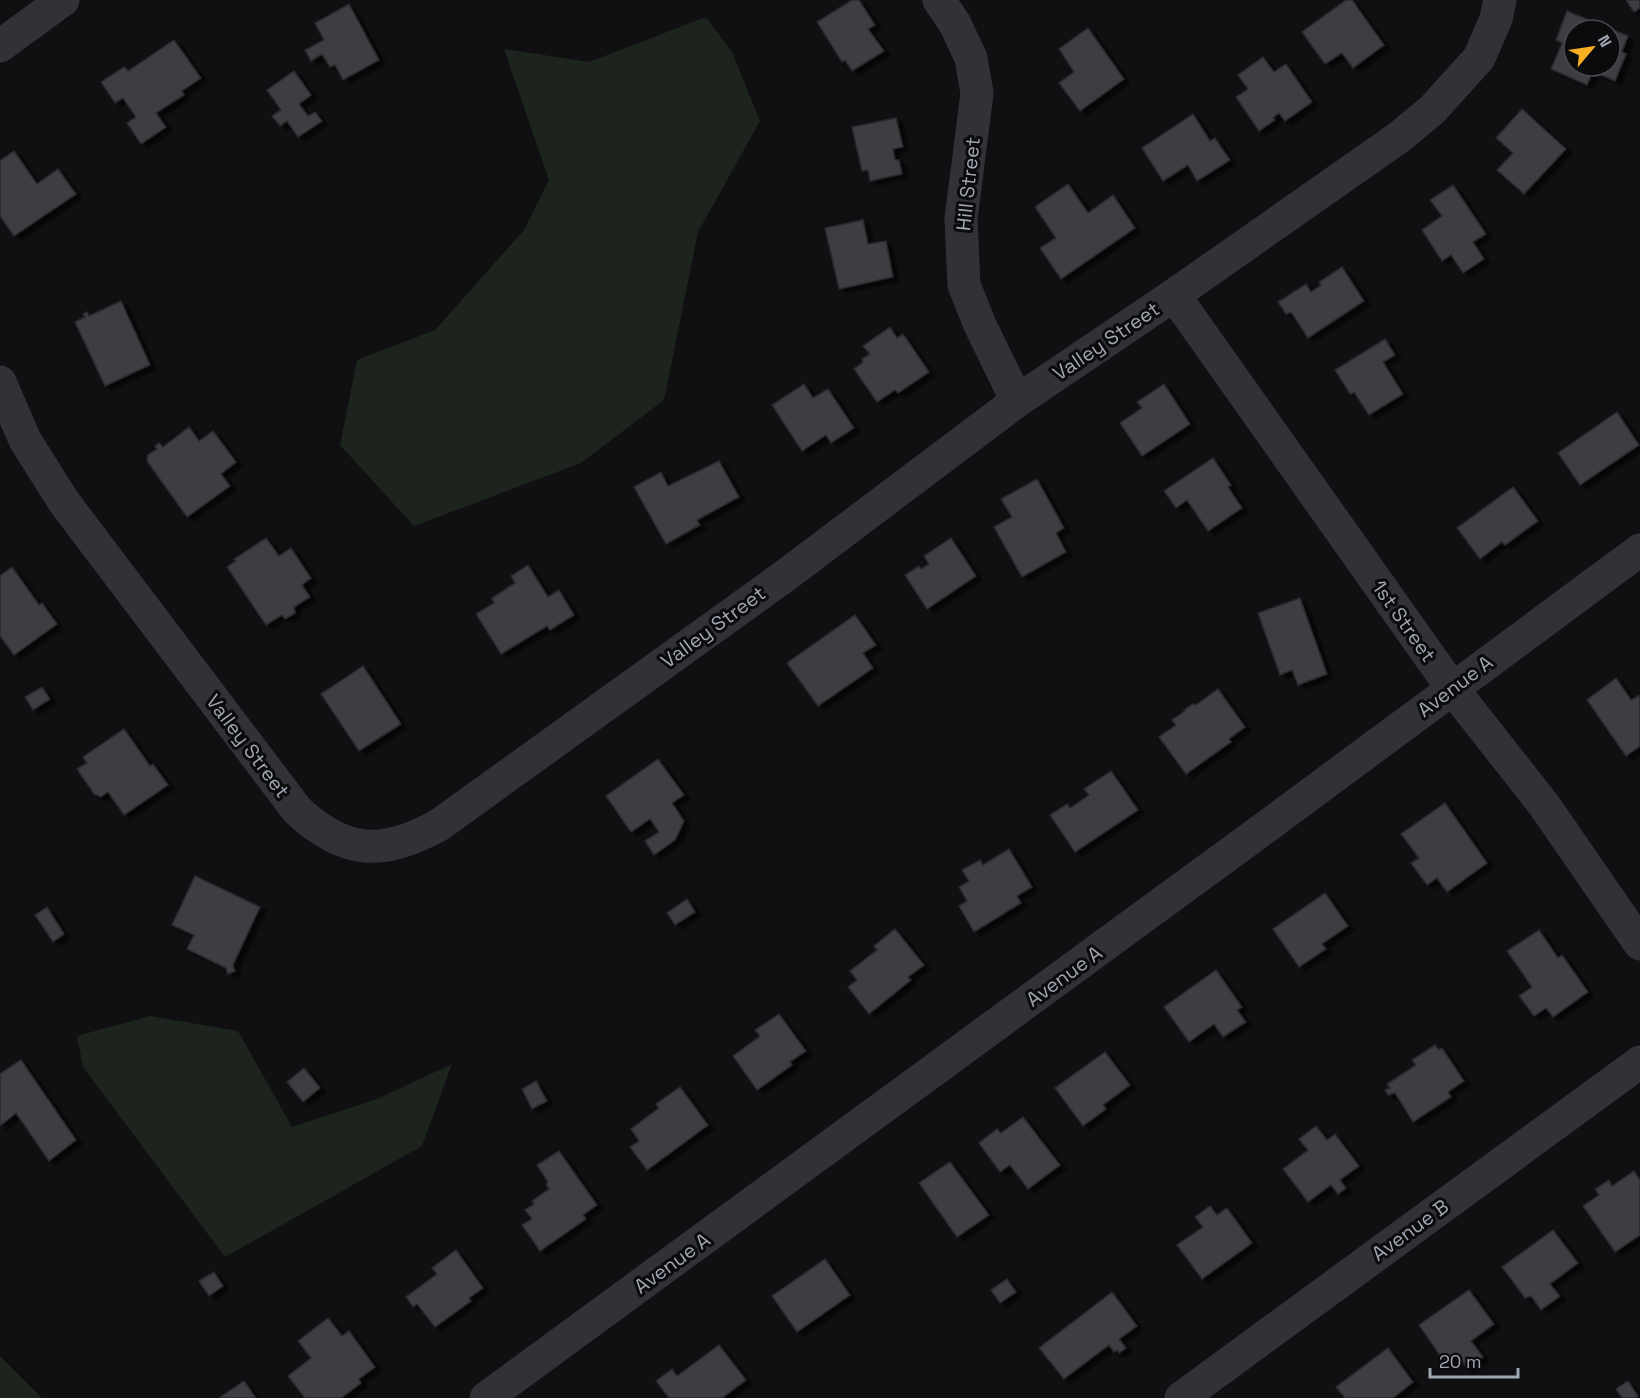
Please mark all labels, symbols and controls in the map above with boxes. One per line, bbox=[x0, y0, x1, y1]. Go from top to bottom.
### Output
north arrow bbox=[1562, 18, 1622, 78]
text: N bbox=[1593, 31, 1616, 51]
street label: Hill Street bbox=[950, 136, 986, 232]
street label: Valley Street bbox=[1048, 296, 1164, 386]
street label: 1st Street bbox=[1366, 575, 1442, 667]
street label: Valley Street bbox=[655, 580, 771, 674]
street label: Avenue A bbox=[1412, 649, 1498, 723]
street label: Valley Street bbox=[201, 689, 295, 803]
street label: Avenue A bbox=[1021, 939, 1108, 1012]
street label: Avenue B bbox=[1366, 1193, 1454, 1267]
street label: Avenue A bbox=[629, 1226, 716, 1299]
scale bar bbox=[1430, 1341, 1518, 1379]
text: 20 m bbox=[1439, 1350, 1482, 1373]

